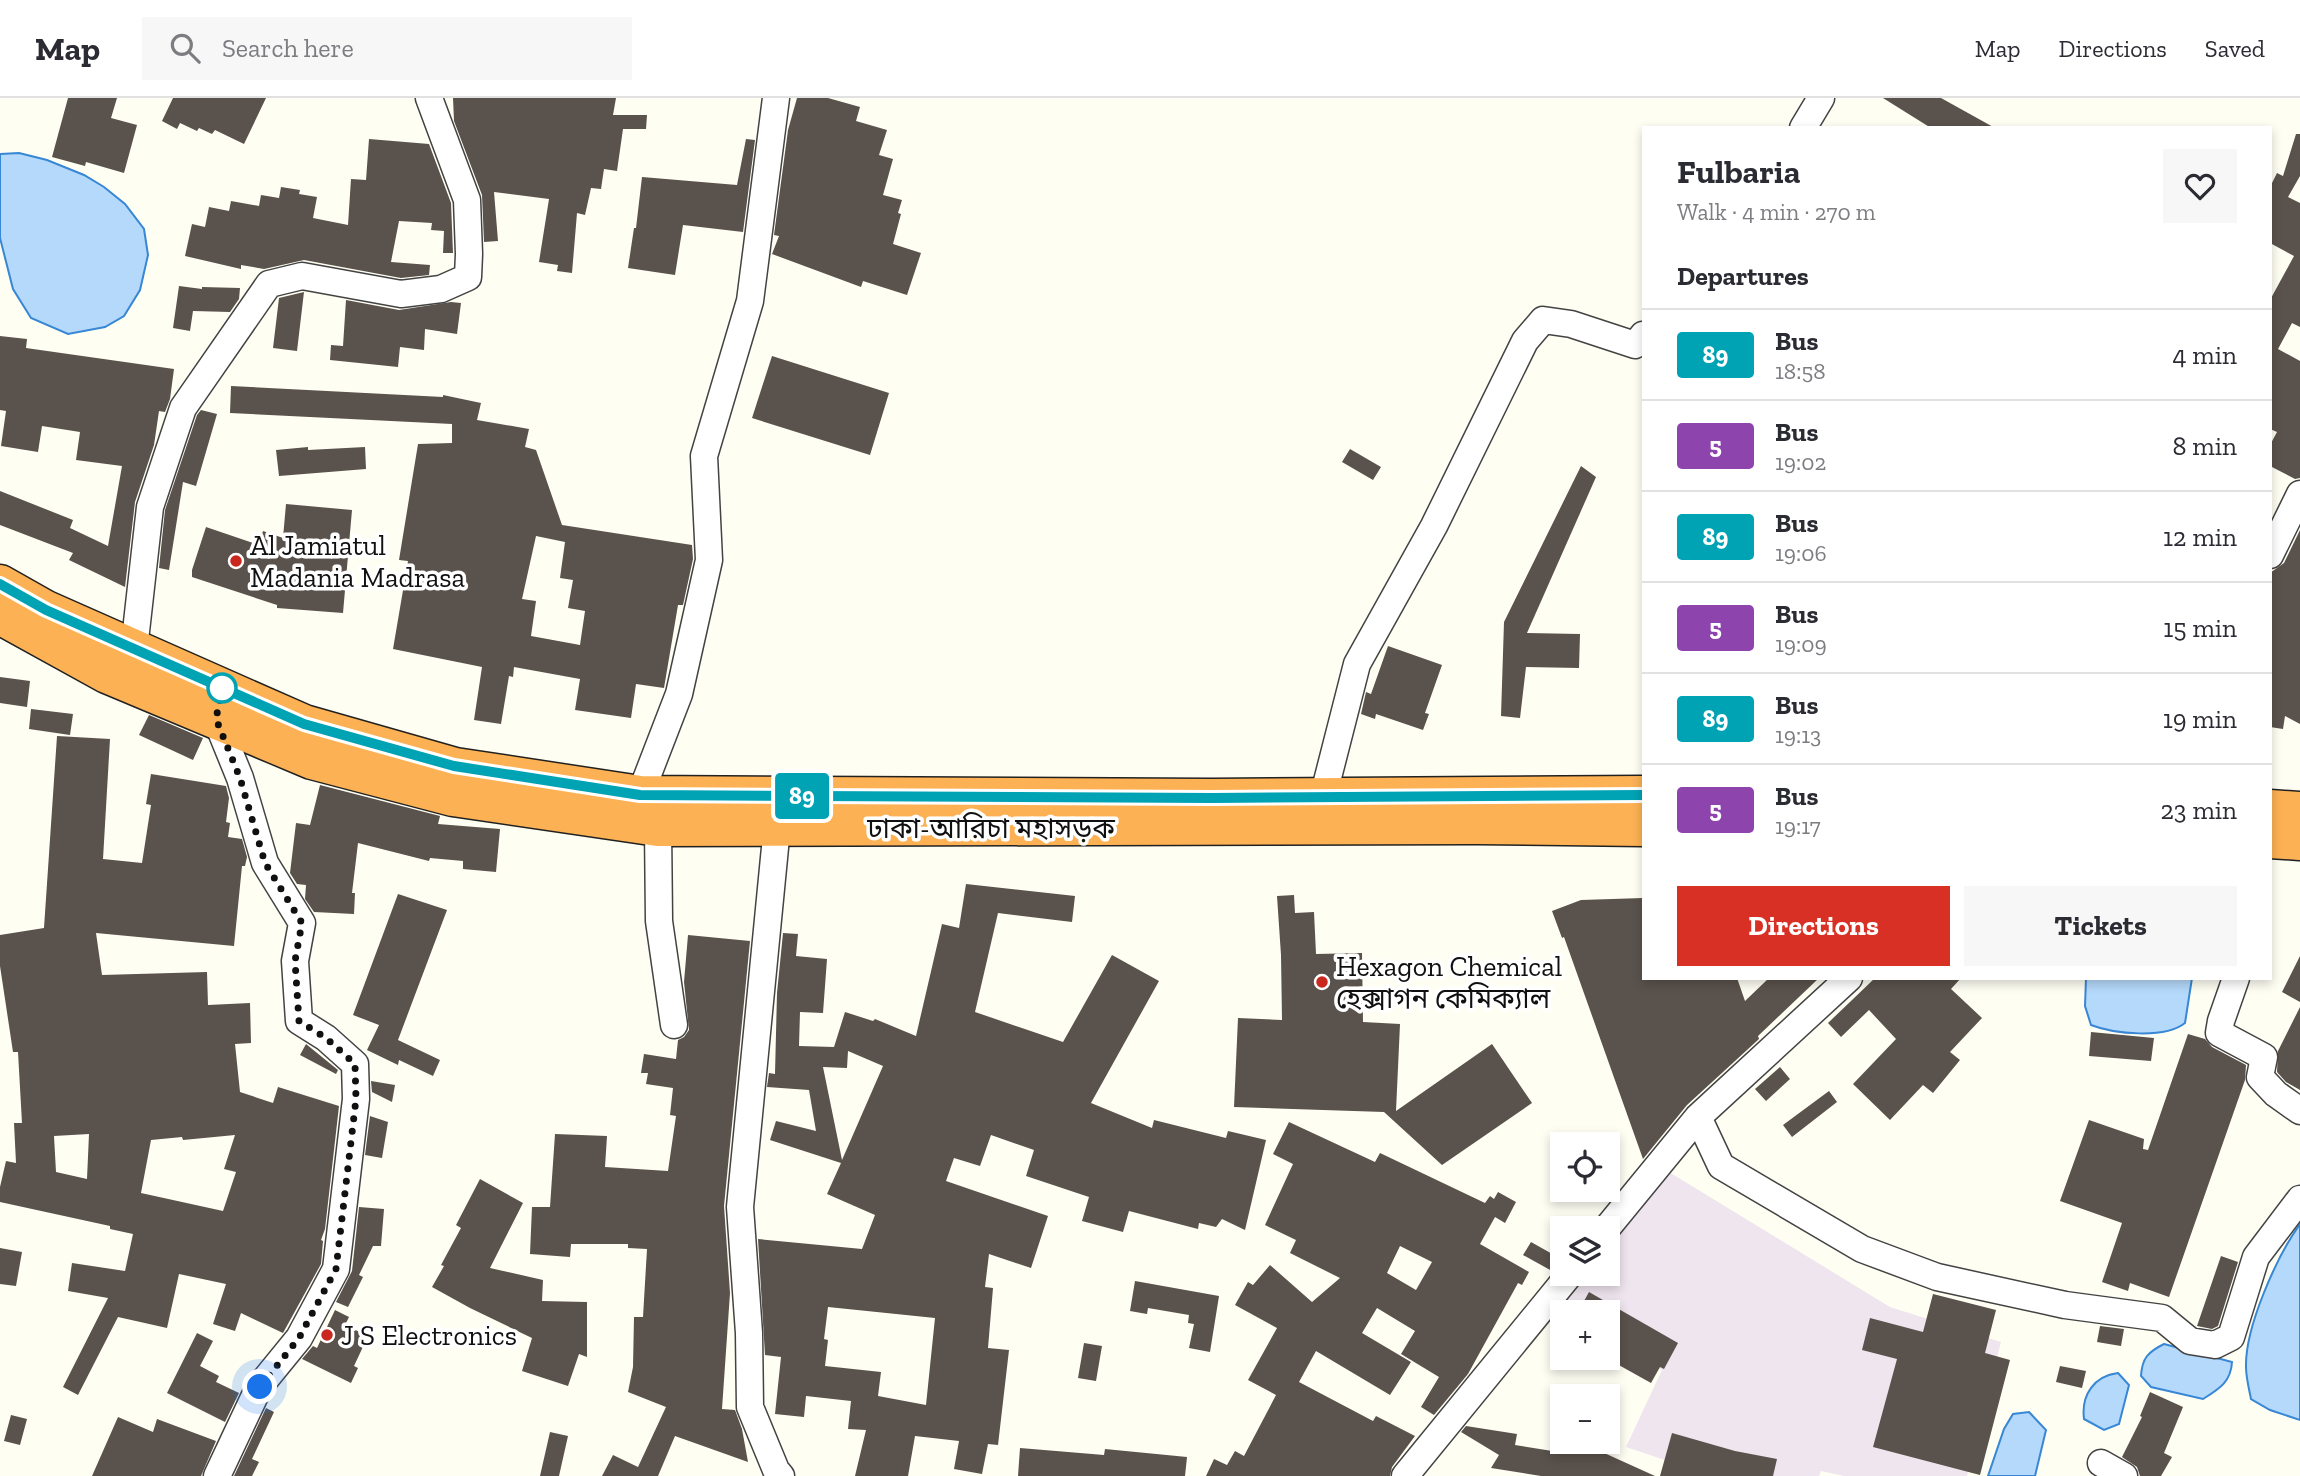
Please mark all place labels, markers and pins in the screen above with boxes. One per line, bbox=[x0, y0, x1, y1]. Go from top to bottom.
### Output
place label: Al Jamiatul Madania Madrasa bbox=[250, 529, 465, 594]
marker: Al Jamiatul Madania Madrasa bbox=[228, 553, 244, 569]
unlabelled marker bbox=[207, 673, 237, 703]
place label: Hexagon Chemical হেক্সাগন কেমিক্যাল bbox=[1336, 950, 1562, 1015]
marker: Hexagon Chemical হেক্সাগন কেমিক্যাল bbox=[1314, 974, 1330, 990]
place label: J S Electronics bbox=[341, 1319, 517, 1352]
marker: J S Electronics bbox=[319, 1327, 335, 1343]

